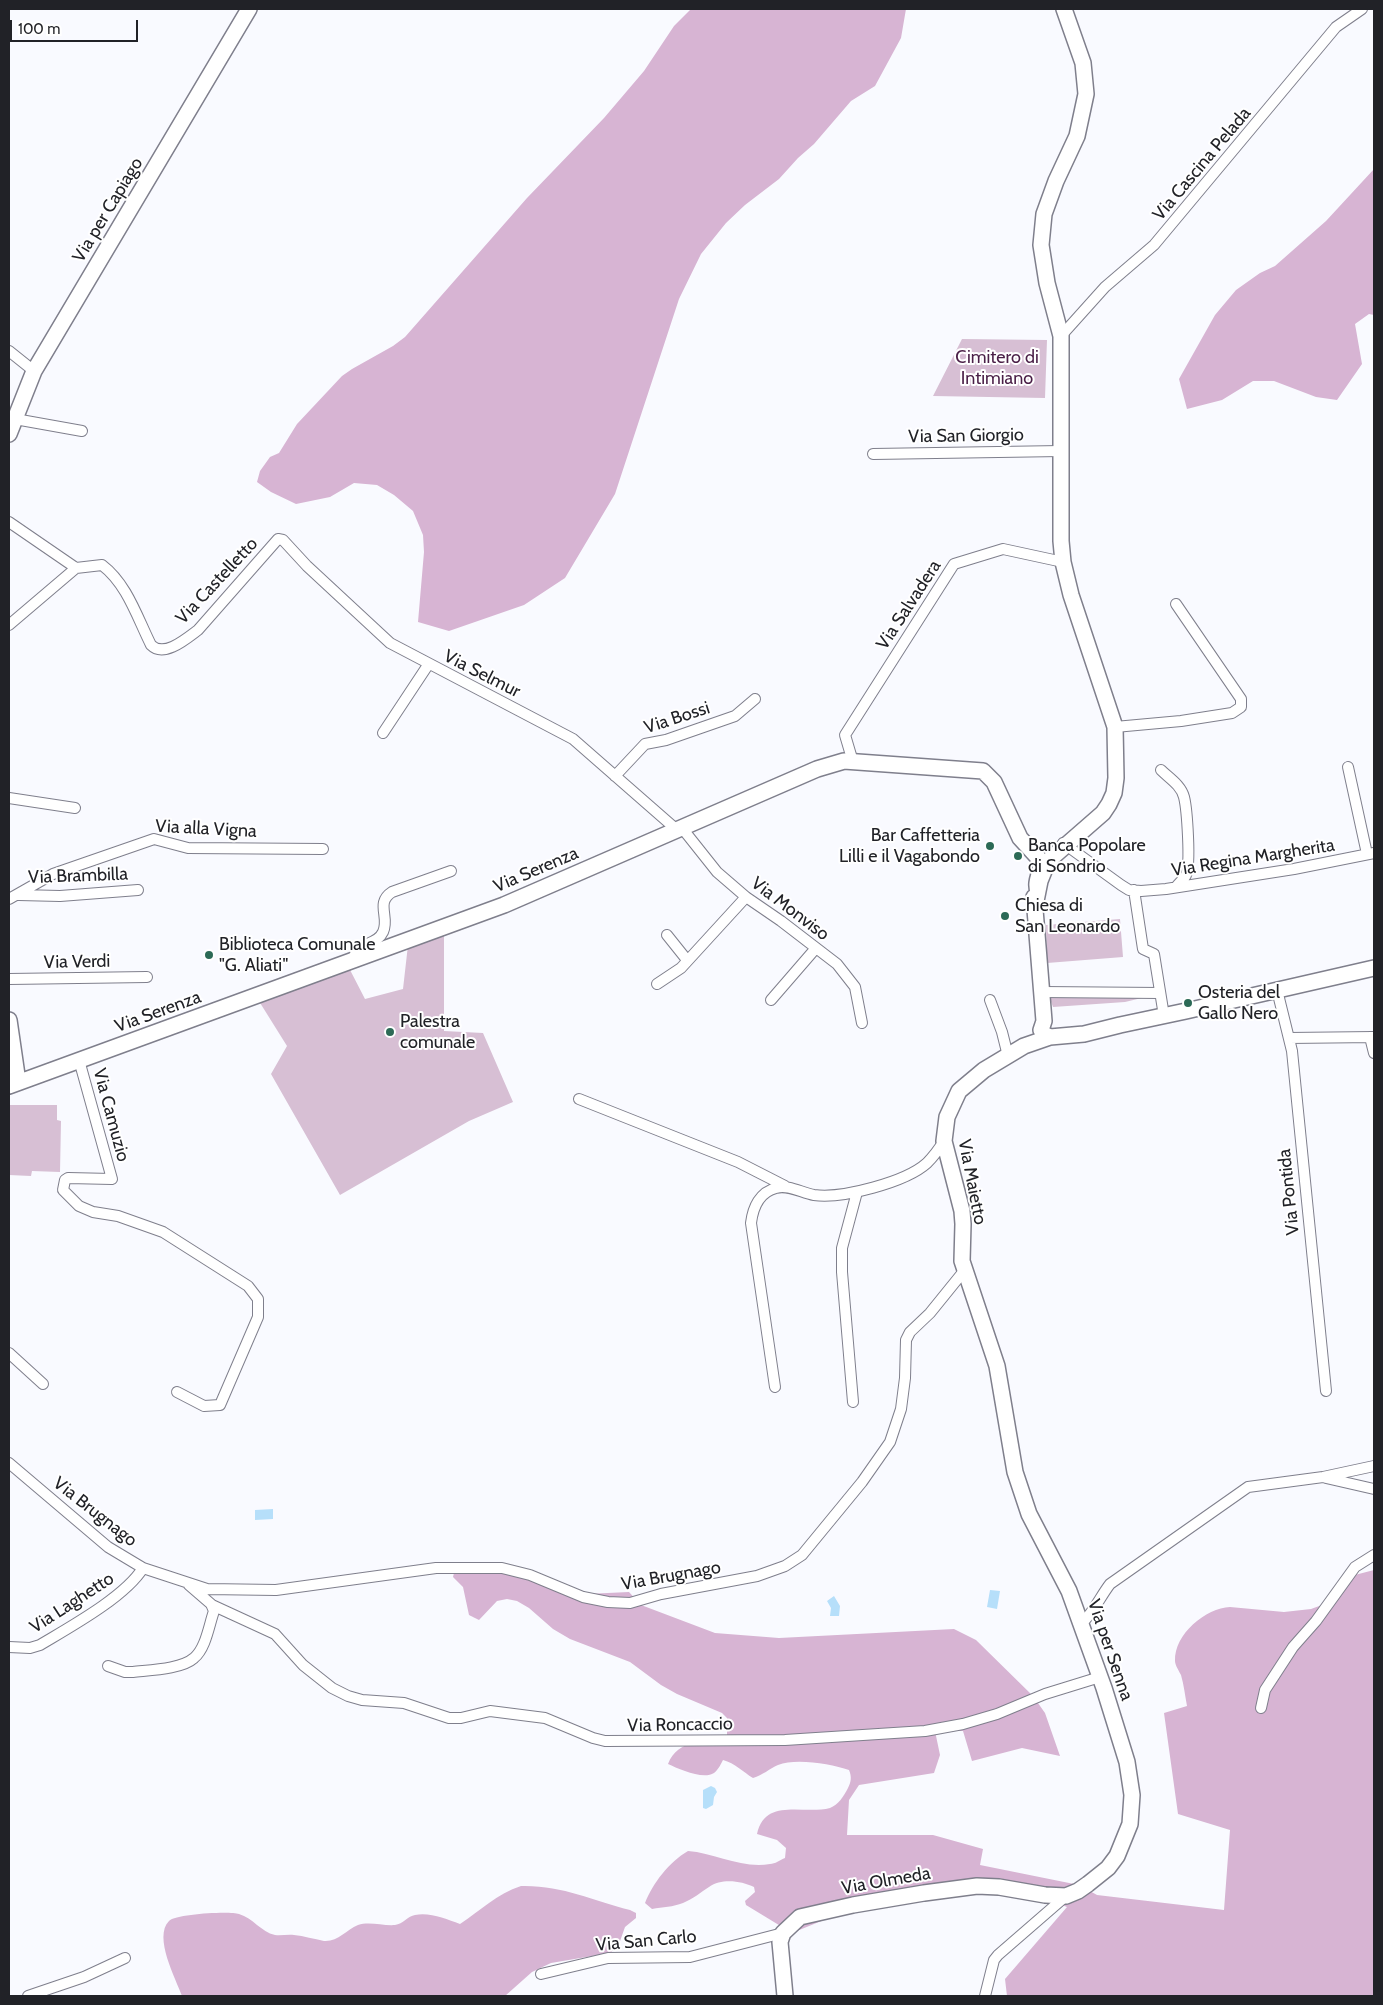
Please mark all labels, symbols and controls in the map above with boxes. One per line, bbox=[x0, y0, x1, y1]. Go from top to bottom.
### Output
scale bar bbox=[12, 10, 140, 42]
text: 100 m bbox=[18, 20, 60, 38]
street label: Via Cascina Pelada bbox=[1148, 103, 1256, 225]
street label: Via per Capiago bbox=[68, 154, 148, 266]
park label: Cimitero di Intimiano bbox=[955, 347, 1039, 389]
street label: Via San Giorgio bbox=[908, 424, 1024, 448]
street label: Via Castelletto bbox=[172, 533, 262, 629]
street label: Via Salvadera bbox=[872, 556, 946, 654]
street label: Via Selmur bbox=[440, 646, 524, 702]
street label: Via Bossi bbox=[641, 697, 713, 739]
street label: Via alla Vigna bbox=[155, 816, 257, 842]
place label: Bar Caffetteria Lilli e il Vagabondo bbox=[839, 825, 980, 868]
street label: Via Regina Margherita bbox=[1170, 834, 1336, 882]
place label: Banca Popolare di Sondrio bbox=[1028, 835, 1146, 878]
marker: Bar Caffetteria Lilli e il Vagabondo bbox=[984, 840, 996, 852]
street label: Via Serenza bbox=[490, 843, 582, 897]
marker: Banca Popolare di Sondrio bbox=[1012, 850, 1024, 862]
street label: Via Brambilla bbox=[28, 863, 128, 889]
street label: Via Monviso bbox=[747, 873, 833, 945]
place label: Chiesa di San Leonardo bbox=[1015, 895, 1120, 938]
marker: Chiesa di San Leonardo bbox=[999, 910, 1011, 922]
place label: Biblioteca Comunale "G. Aliati" bbox=[219, 934, 375, 976]
marker: Biblioteca Comunale "G. Aliati" bbox=[203, 949, 215, 961]
street label: Via Verdi bbox=[43, 951, 111, 973]
place label: Osteria del Gallo Nero bbox=[1198, 982, 1280, 1024]
street label: Via Serenza bbox=[112, 986, 204, 1038]
marker: Osteria del Gallo Nero bbox=[1182, 997, 1194, 1009]
place label: Palestra comunale bbox=[400, 1011, 475, 1054]
marker: Palestra comunale bbox=[384, 1026, 396, 1038]
street label: Via Camuzio bbox=[88, 1066, 134, 1164]
street label: Via Maietto bbox=[953, 1138, 991, 1226]
street label: Via Pontida bbox=[1274, 1148, 1304, 1236]
street label: Via Brugnago bbox=[49, 1473, 141, 1551]
street label: Via Brugnago bbox=[620, 1557, 722, 1595]
street label: Via Laghetto bbox=[26, 1568, 118, 1638]
street label: Via per Senna bbox=[1083, 1596, 1137, 1704]
street label: Via Roncaccio bbox=[627, 1713, 733, 1737]
street label: Via Olmeda bbox=[840, 1863, 932, 1899]
street label: Via San Carlo bbox=[595, 1926, 697, 1956]

